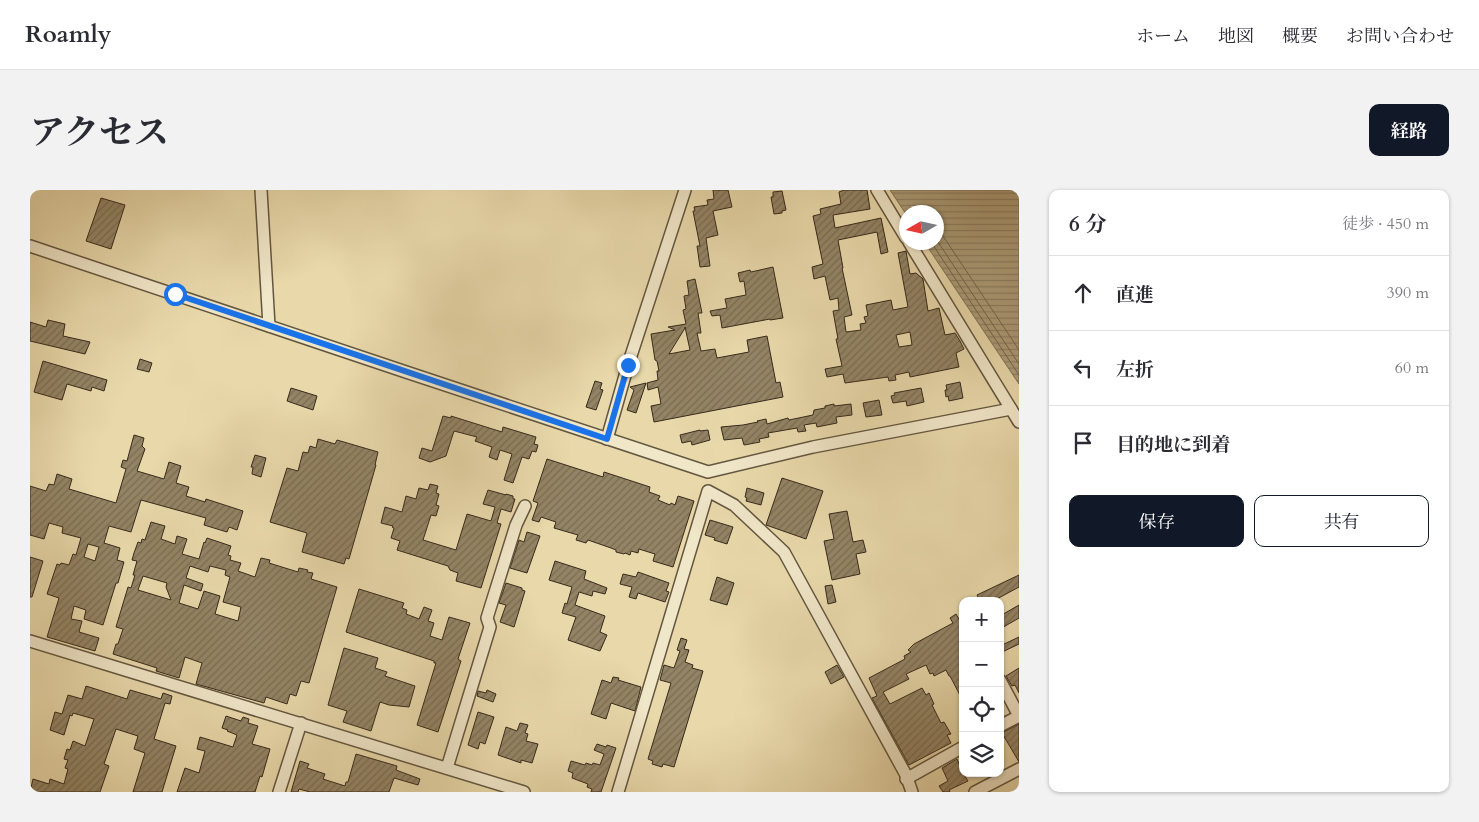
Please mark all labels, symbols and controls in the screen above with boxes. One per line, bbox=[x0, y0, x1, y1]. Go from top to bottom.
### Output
text: Roamly bbox=[25, 18, 111, 51]
text: ホーム bbox=[1136, 24, 1190, 49]
text: 地図 bbox=[1218, 24, 1254, 49]
text: 概要 bbox=[1282, 24, 1318, 49]
text: お問い合わせ bbox=[1346, 24, 1454, 49]
button: 経路 bbox=[1369, 104, 1449, 156]
text: アクセス bbox=[30, 109, 169, 157]
north arrow bbox=[899, 205, 944, 250]
text: 6 分 bbox=[1069, 210, 1106, 239]
text: 徒歩 · 450 m bbox=[1342, 213, 1429, 235]
icon: ahead bbox=[1069, 279, 1097, 307]
text: 直進 bbox=[1116, 282, 1154, 308]
text: 390 m bbox=[1387, 282, 1429, 304]
route start bbox=[164, 283, 187, 306]
route end bbox=[617, 354, 640, 377]
icon: left bbox=[1069, 354, 1097, 382]
text: 左折 bbox=[1116, 357, 1154, 383]
text: 60 m bbox=[1395, 357, 1429, 379]
icon: arrive bbox=[1069, 429, 1097, 457]
text: 目的地に到着 bbox=[1116, 432, 1230, 458]
button: 保存 bbox=[1069, 495, 1244, 547]
button: 共有 bbox=[1254, 495, 1429, 547]
map controls bbox=[959, 597, 1004, 777]
button: + bbox=[959, 597, 1004, 642]
button: − bbox=[959, 642, 1004, 687]
button: locate bbox=[959, 687, 1004, 732]
button: layers bbox=[959, 732, 1004, 777]

